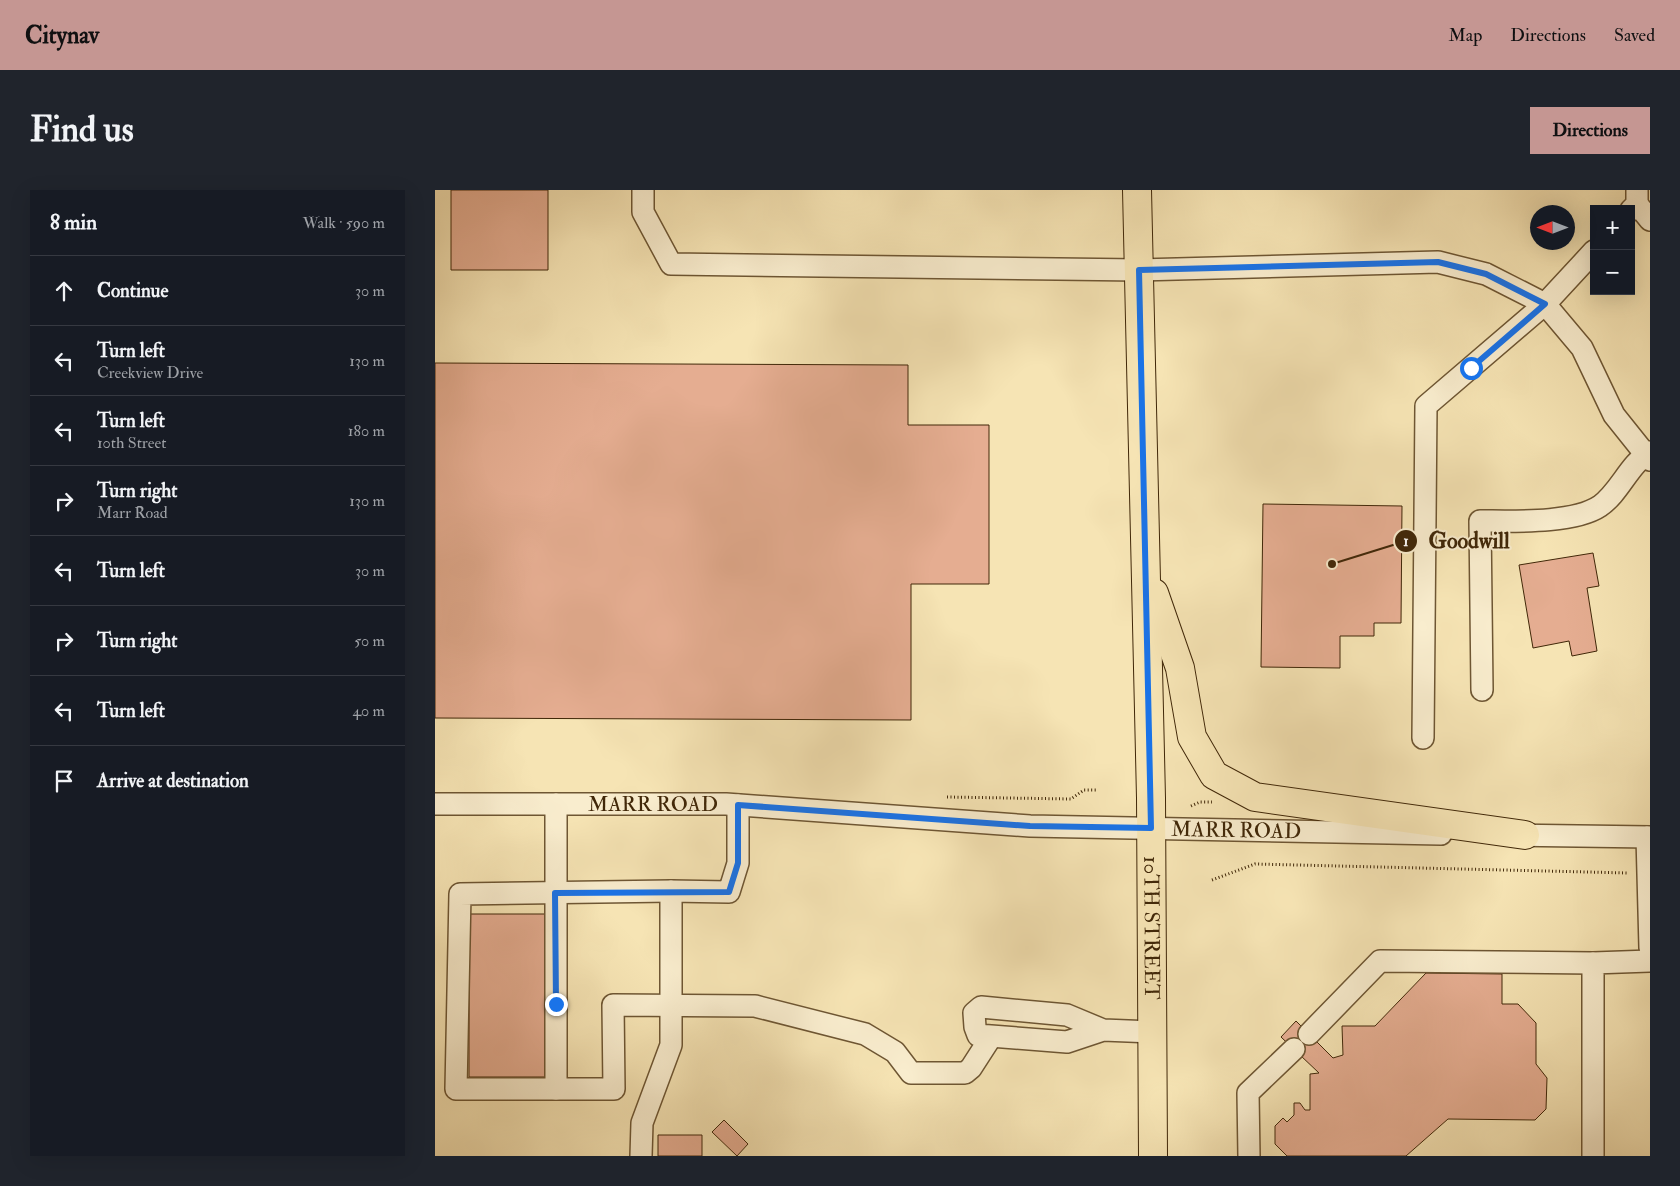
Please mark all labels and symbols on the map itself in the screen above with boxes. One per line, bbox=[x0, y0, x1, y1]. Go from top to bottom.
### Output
north arrow bbox=[1530, 205, 1575, 250]
route start bbox=[1460, 357, 1483, 380]
callout: Goodwill bbox=[1394, 522, 1520, 559]
text: Goodwill bbox=[1428, 527, 1510, 555]
text: 1 bbox=[1403, 532, 1409, 551]
street label: MARR ROAD bbox=[588, 791, 718, 818]
street label: MARR ROAD bbox=[1171, 816, 1301, 845]
street label: 10TH STREET bbox=[1137, 856, 1165, 1000]
route end bbox=[545, 993, 568, 1016]

